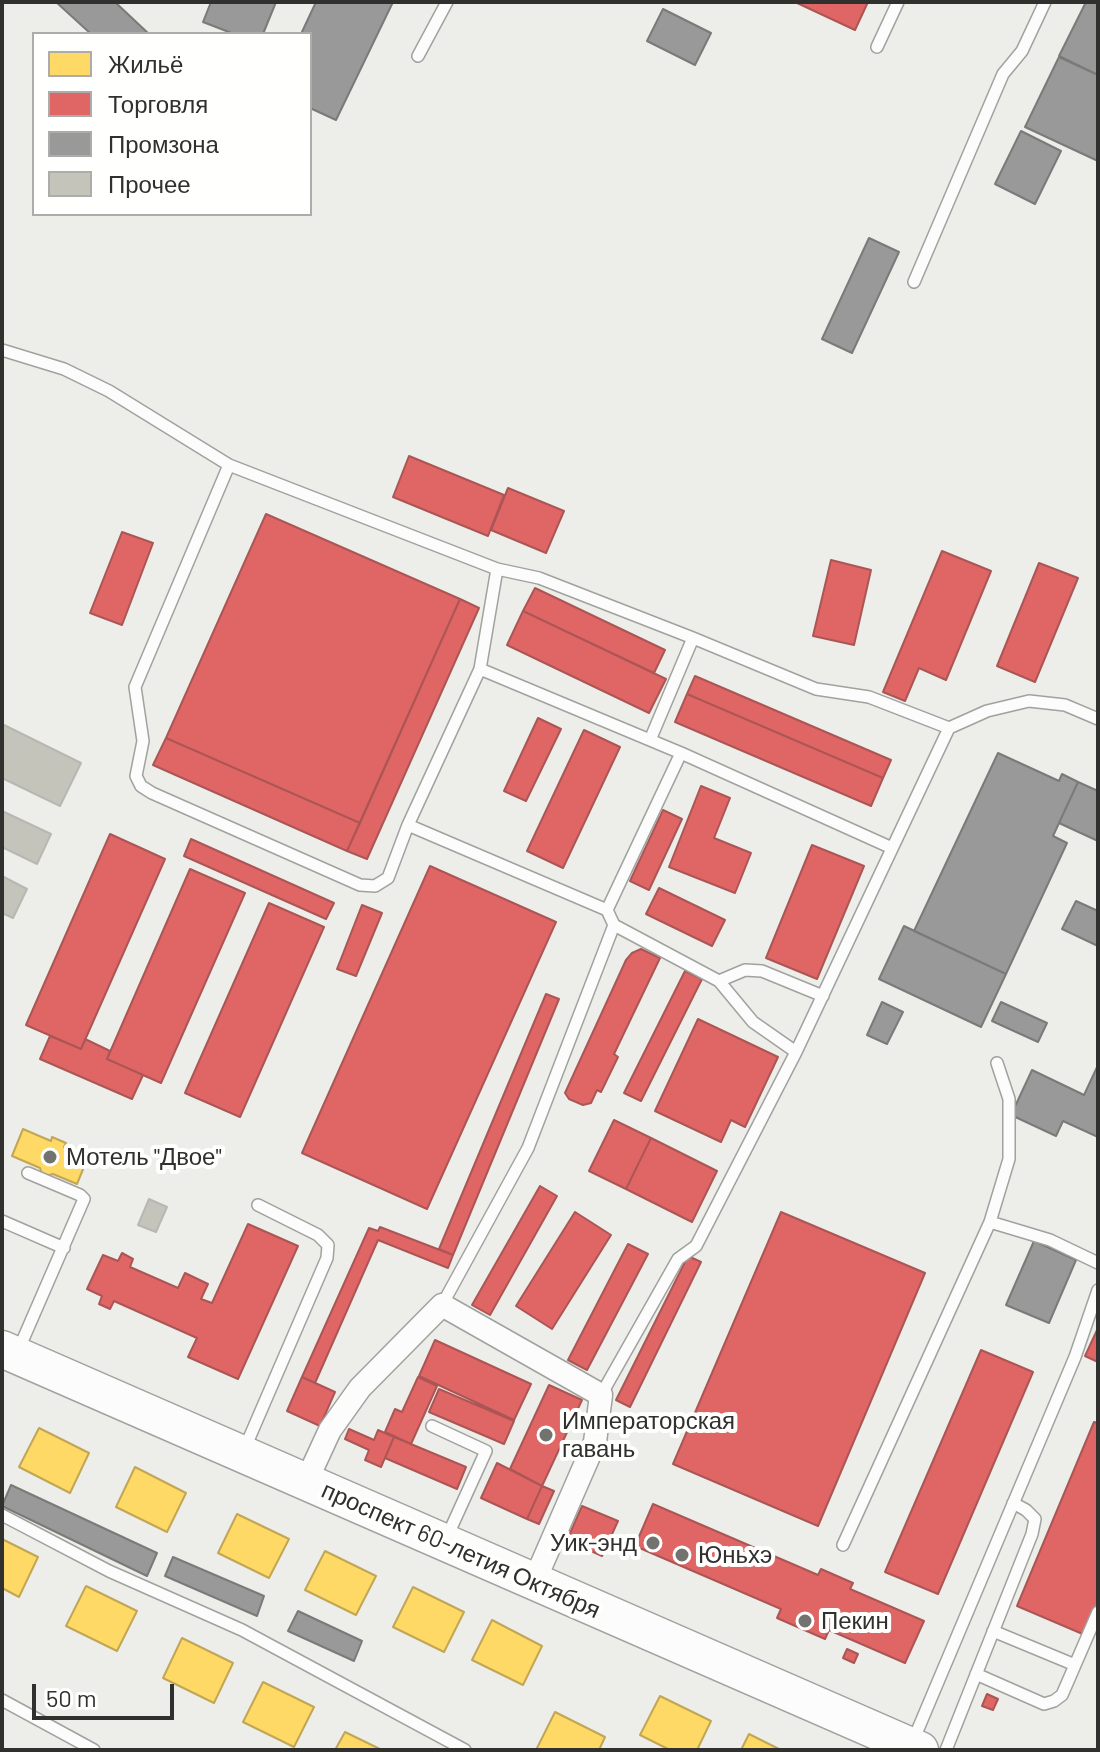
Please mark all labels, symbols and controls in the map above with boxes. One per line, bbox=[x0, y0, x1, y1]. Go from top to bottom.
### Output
legend bbox=[32, 32, 312, 216]
text: Жильё bbox=[108, 49, 183, 78]
text: Торговля bbox=[108, 89, 208, 118]
text: Промзона bbox=[108, 129, 219, 158]
text: Прочее bbox=[108, 169, 191, 198]
place label: Мотель "Двое" bbox=[66, 1143, 222, 1171]
marker: Мотель "Двое" bbox=[41, 1148, 59, 1166]
place label: Императорская гавань bbox=[562, 1407, 735, 1463]
marker: Императорская гавань bbox=[537, 1426, 555, 1444]
street label: проспект 60-летия Октября bbox=[317, 1475, 605, 1625]
place label: Уик-энд bbox=[550, 1529, 637, 1557]
marker: Уик-энд bbox=[644, 1534, 662, 1552]
place label: Юньхэ bbox=[698, 1541, 772, 1569]
marker: Юньхэ bbox=[673, 1546, 691, 1564]
place label: Пекин bbox=[821, 1607, 889, 1635]
marker: Пекин bbox=[796, 1612, 814, 1630]
scale bar bbox=[36, 1668, 178, 1718]
text: 50 m bbox=[46, 1683, 97, 1712]

